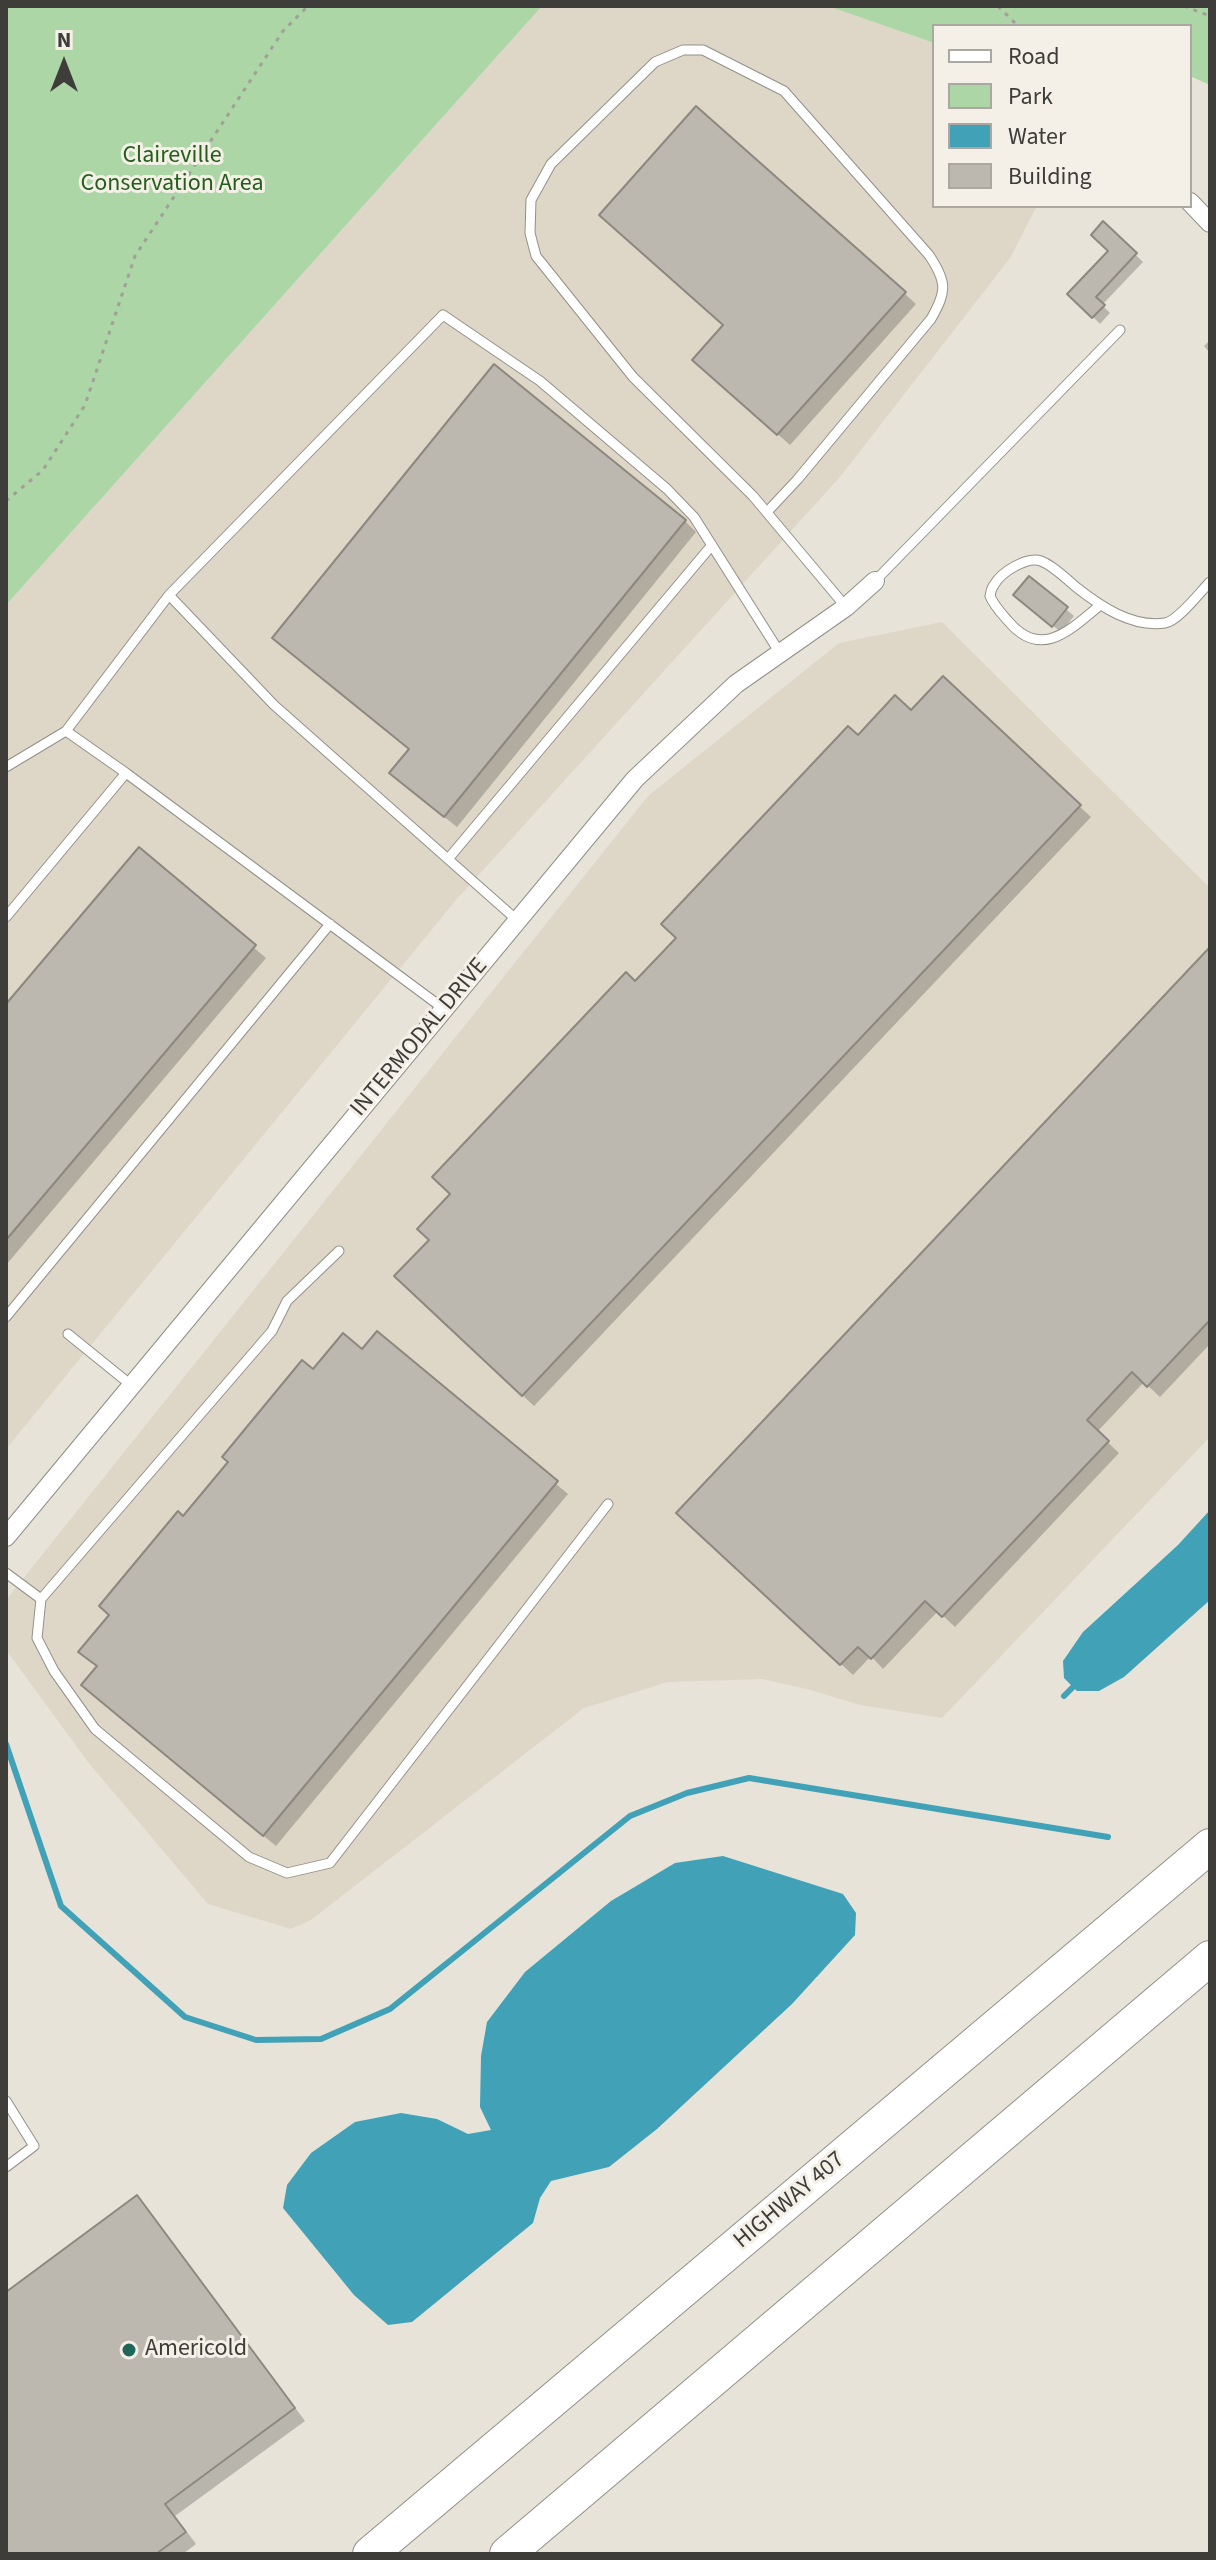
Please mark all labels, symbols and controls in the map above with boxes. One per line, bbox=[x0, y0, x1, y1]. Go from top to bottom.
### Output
north arrow bbox=[24, 24, 104, 104]
text: N bbox=[57, 24, 71, 56]
legend bbox=[932, 24, 1192, 208]
text: Road bbox=[1008, 39, 1060, 74]
text: Park bbox=[1008, 79, 1053, 114]
text: Water bbox=[1008, 119, 1066, 154]
park label: Claireville Conservation Area bbox=[81, 143, 263, 199]
text: Building bbox=[1008, 159, 1092, 194]
street label: INTERMODAL DRIVE bbox=[345, 953, 495, 1123]
street label: HIGHWAY 407 bbox=[729, 2146, 851, 2256]
place label: Americold bbox=[145, 2336, 247, 2364]
marker: Americold bbox=[120, 2341, 138, 2359]

